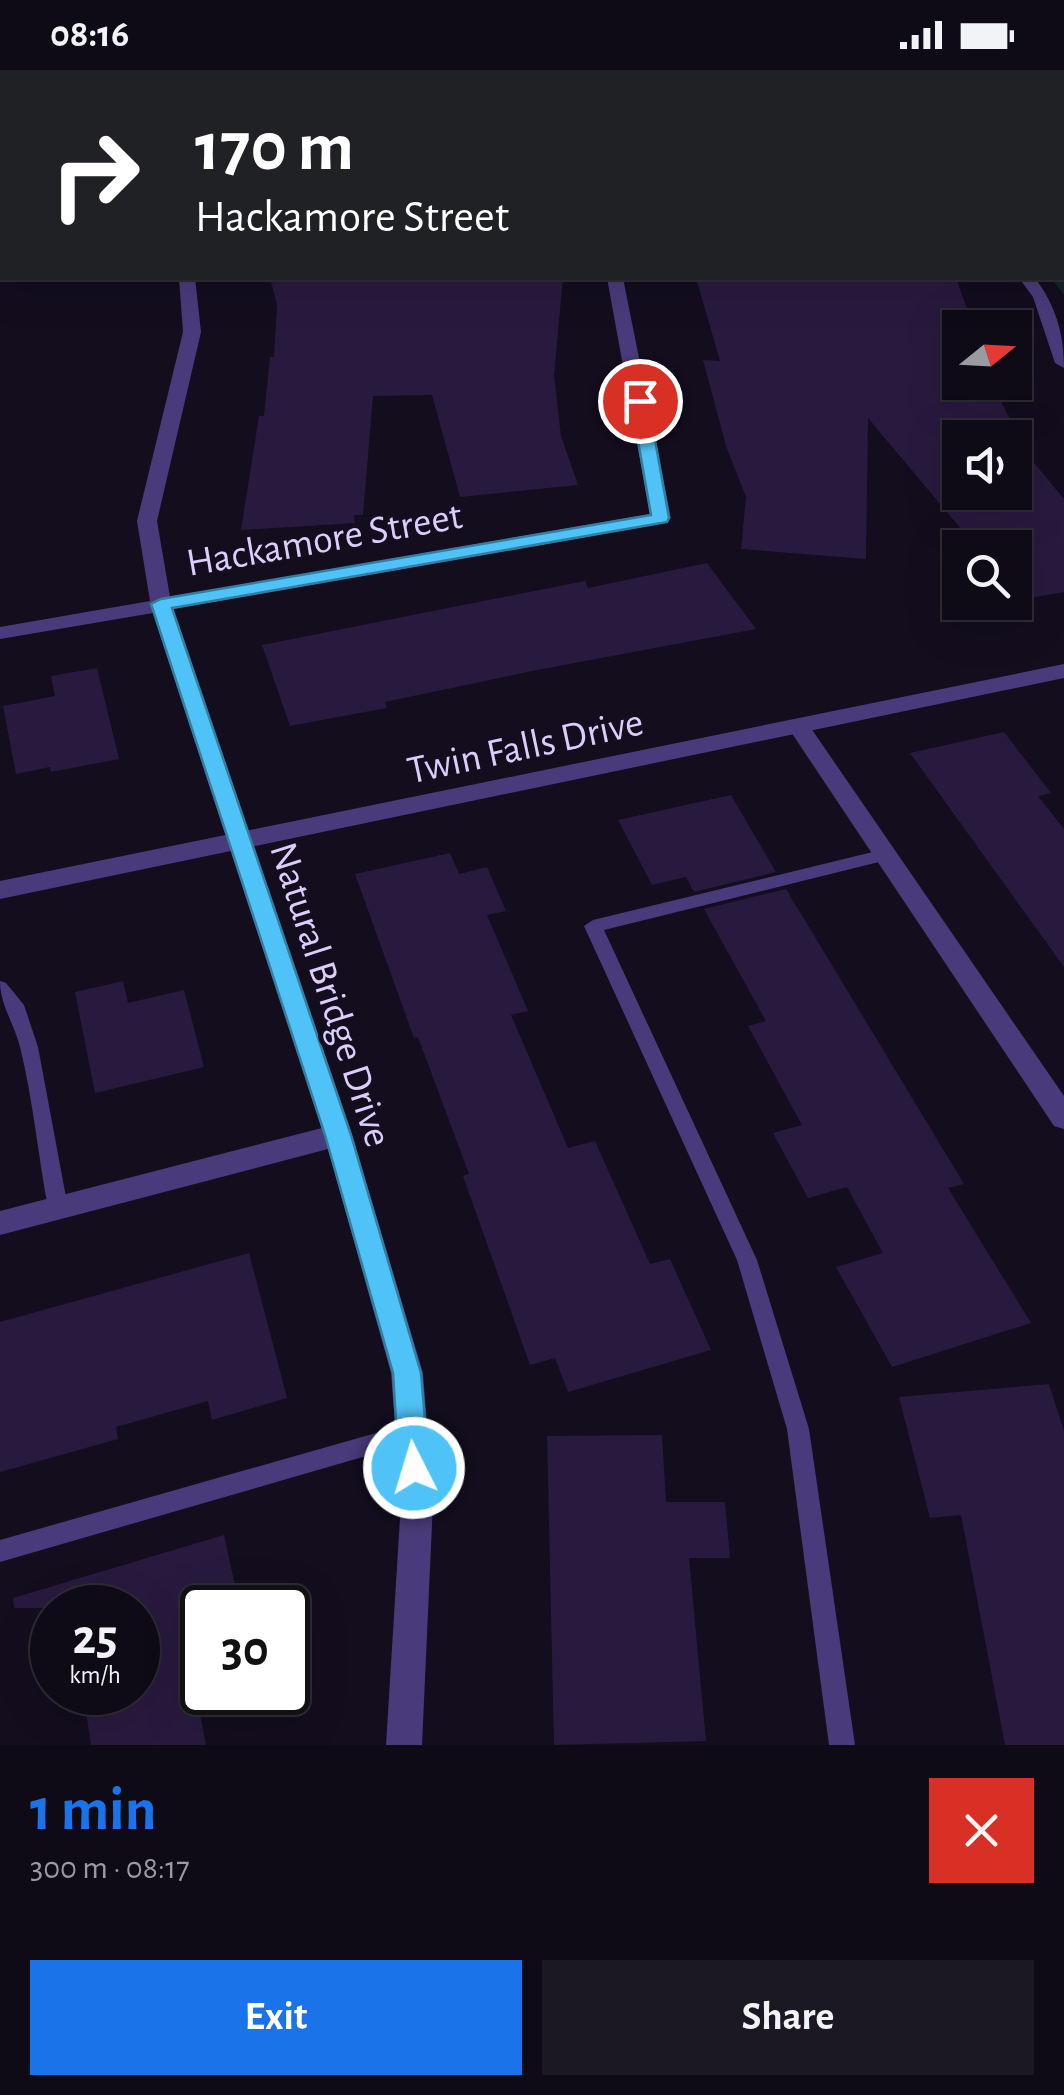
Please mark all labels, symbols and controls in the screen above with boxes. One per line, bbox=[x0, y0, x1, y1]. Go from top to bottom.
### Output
text: 08:16 bbox=[50, 16, 129, 54]
icon: right bbox=[30, 110, 160, 240]
text: 170 m bbox=[195, 113, 354, 183]
text: Hackamore Street bbox=[195, 195, 509, 240]
north arrow bbox=[942, 310, 1032, 400]
map controls bbox=[942, 310, 1032, 620]
pin bbox=[598, 359, 683, 444]
icon: arrive bbox=[613, 374, 668, 429]
button: sound bbox=[942, 420, 1032, 510]
street label: Hackamore Street bbox=[183, 496, 466, 584]
button: search bbox=[942, 530, 1032, 620]
street label: Twin Falls Drive bbox=[404, 702, 647, 791]
street label: Natural Bridge Drive bbox=[262, 838, 398, 1152]
position arrow bbox=[362, 1416, 466, 1520]
speed limit sign: 30 bbox=[180, 1585, 310, 1715]
text: 25 bbox=[72, 1613, 118, 1663]
text: km/h bbox=[69, 1663, 121, 1688]
button: close bbox=[929, 1778, 1034, 1883]
text: 1 min bbox=[30, 1781, 156, 1841]
text: 300 m · 08:17 bbox=[30, 1852, 190, 1884]
button: Exit bbox=[30, 1960, 522, 2075]
button: Share bbox=[542, 1960, 1034, 2075]

